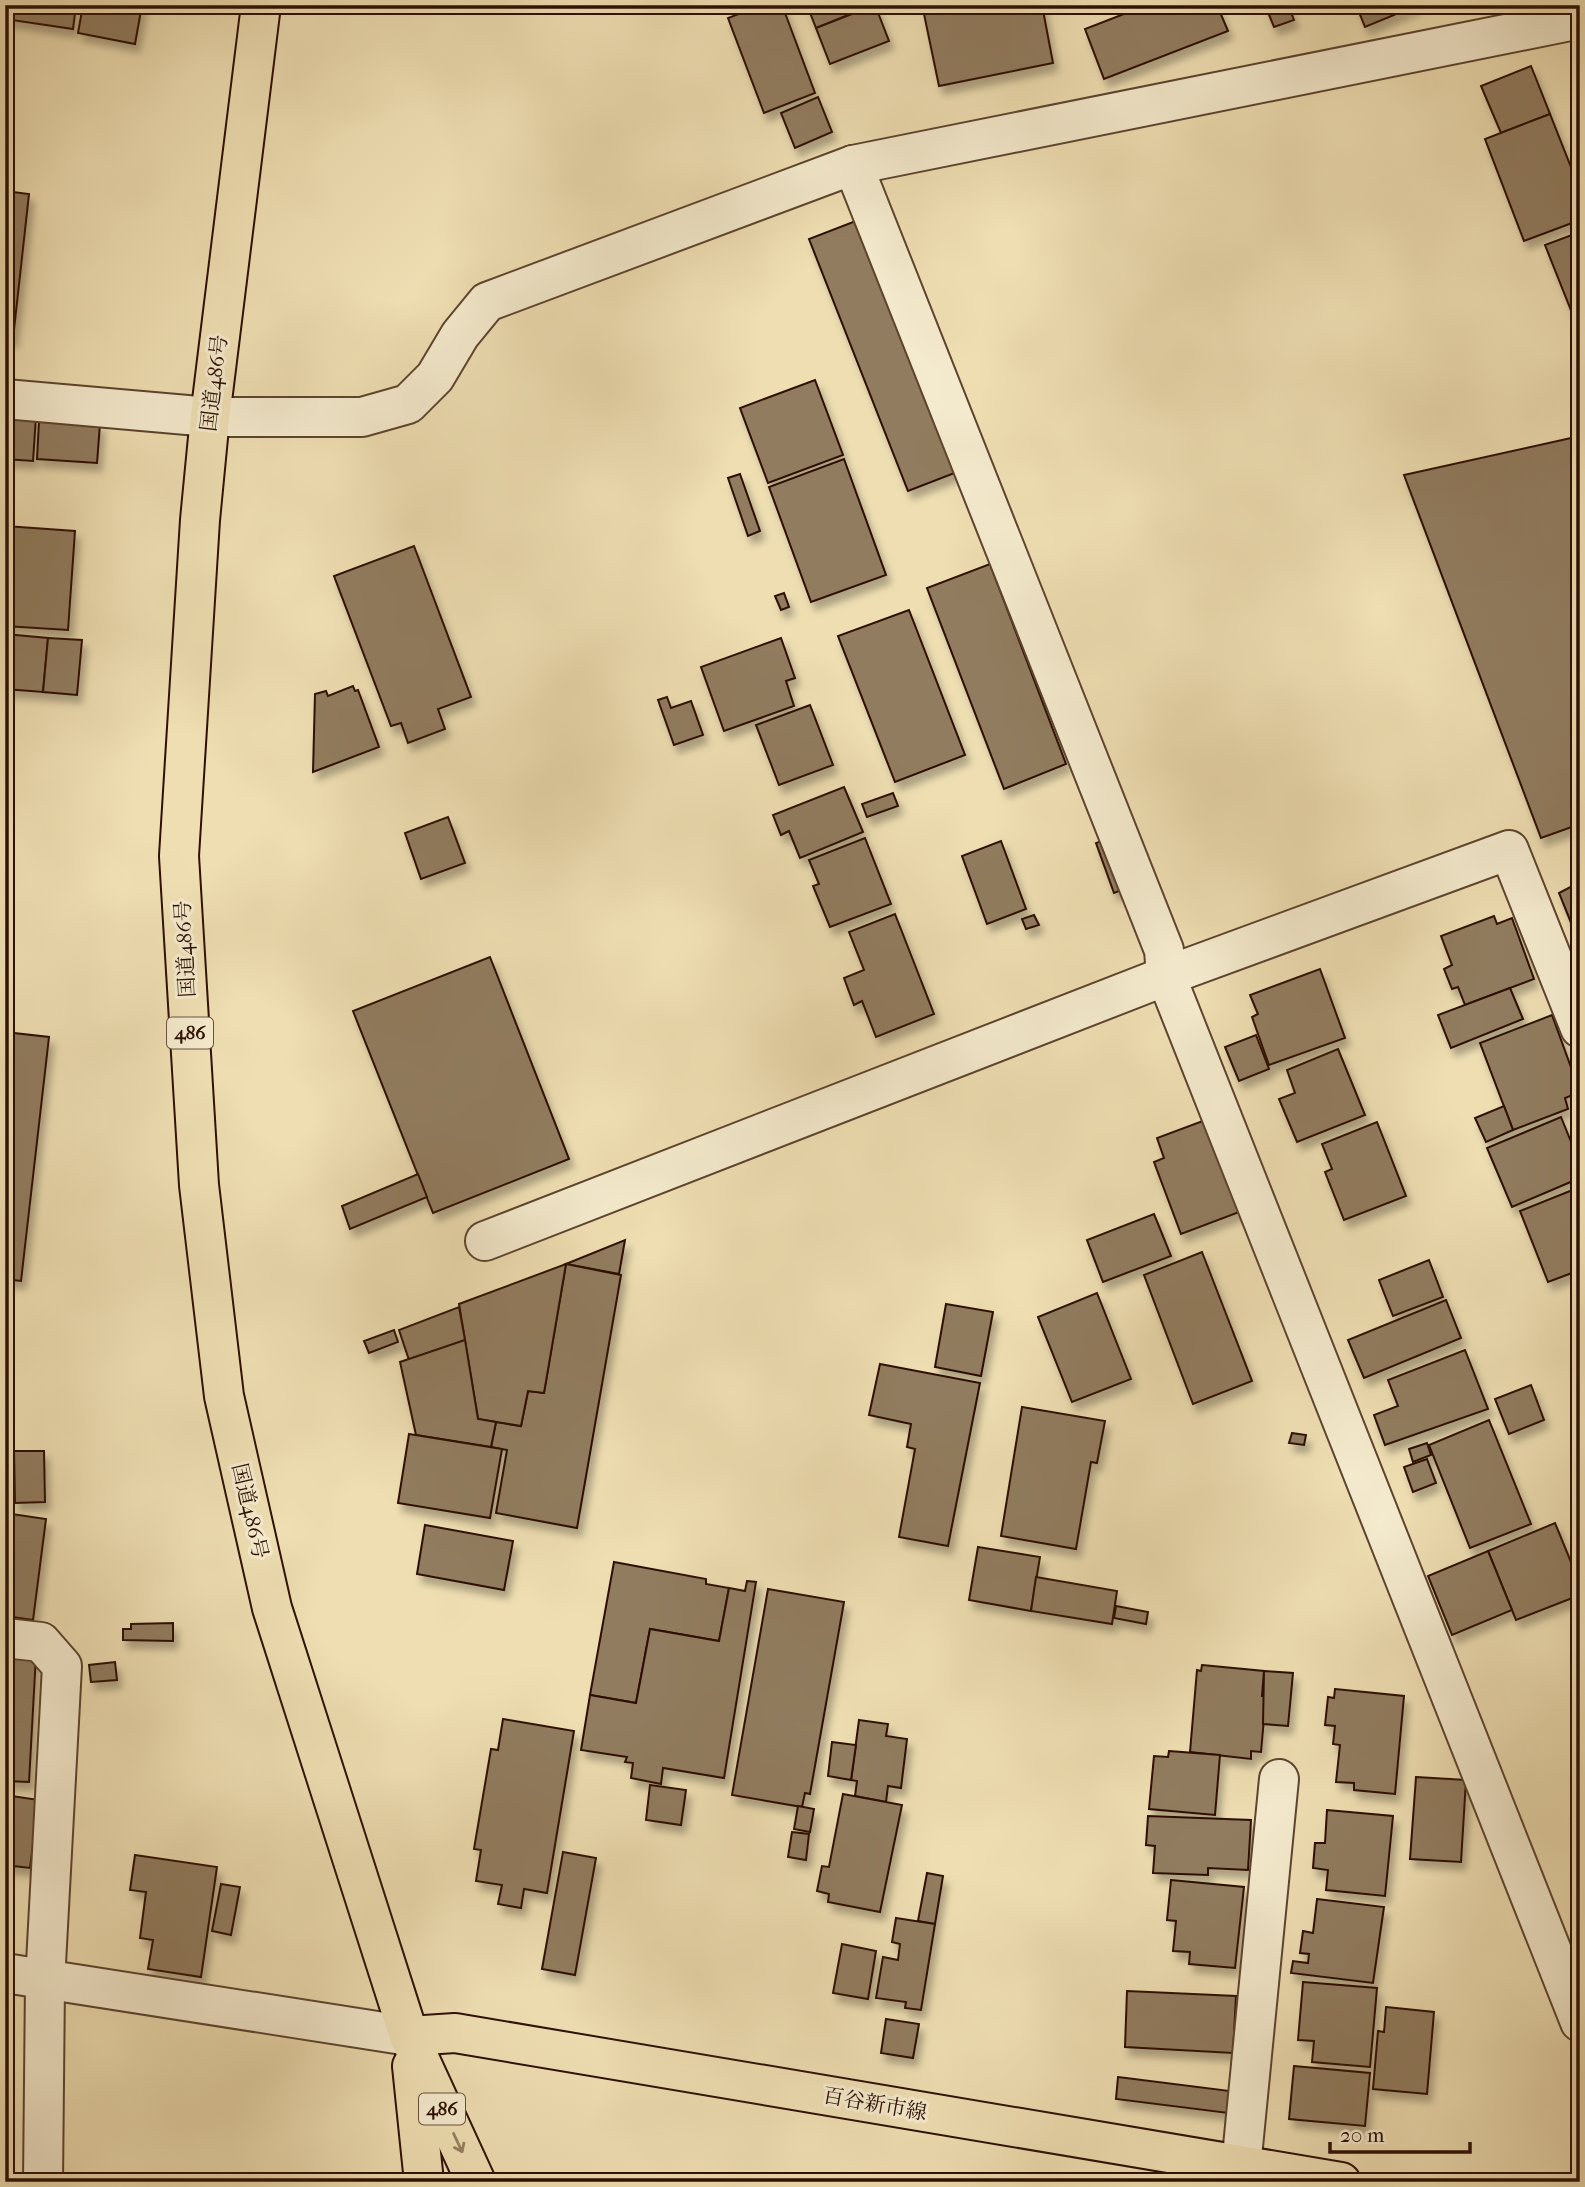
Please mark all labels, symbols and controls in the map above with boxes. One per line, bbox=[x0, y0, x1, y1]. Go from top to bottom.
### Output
street label: 国道486号 bbox=[196, 333, 232, 433]
street label: 国道486号 bbox=[170, 900, 200, 998]
road number: 486 bbox=[167, 1018, 213, 1049]
street label: 国道486号 bbox=[227, 1461, 273, 1561]
street label: 百谷新市線 bbox=[821, 2083, 929, 2125]
road number: 486 bbox=[419, 2094, 465, 2124]
scale bar bbox=[1330, 2110, 1470, 2154]
text: 20 m bbox=[1340, 2123, 1385, 2147]
one-way arrow bbox=[452, 2132, 465, 2153]

